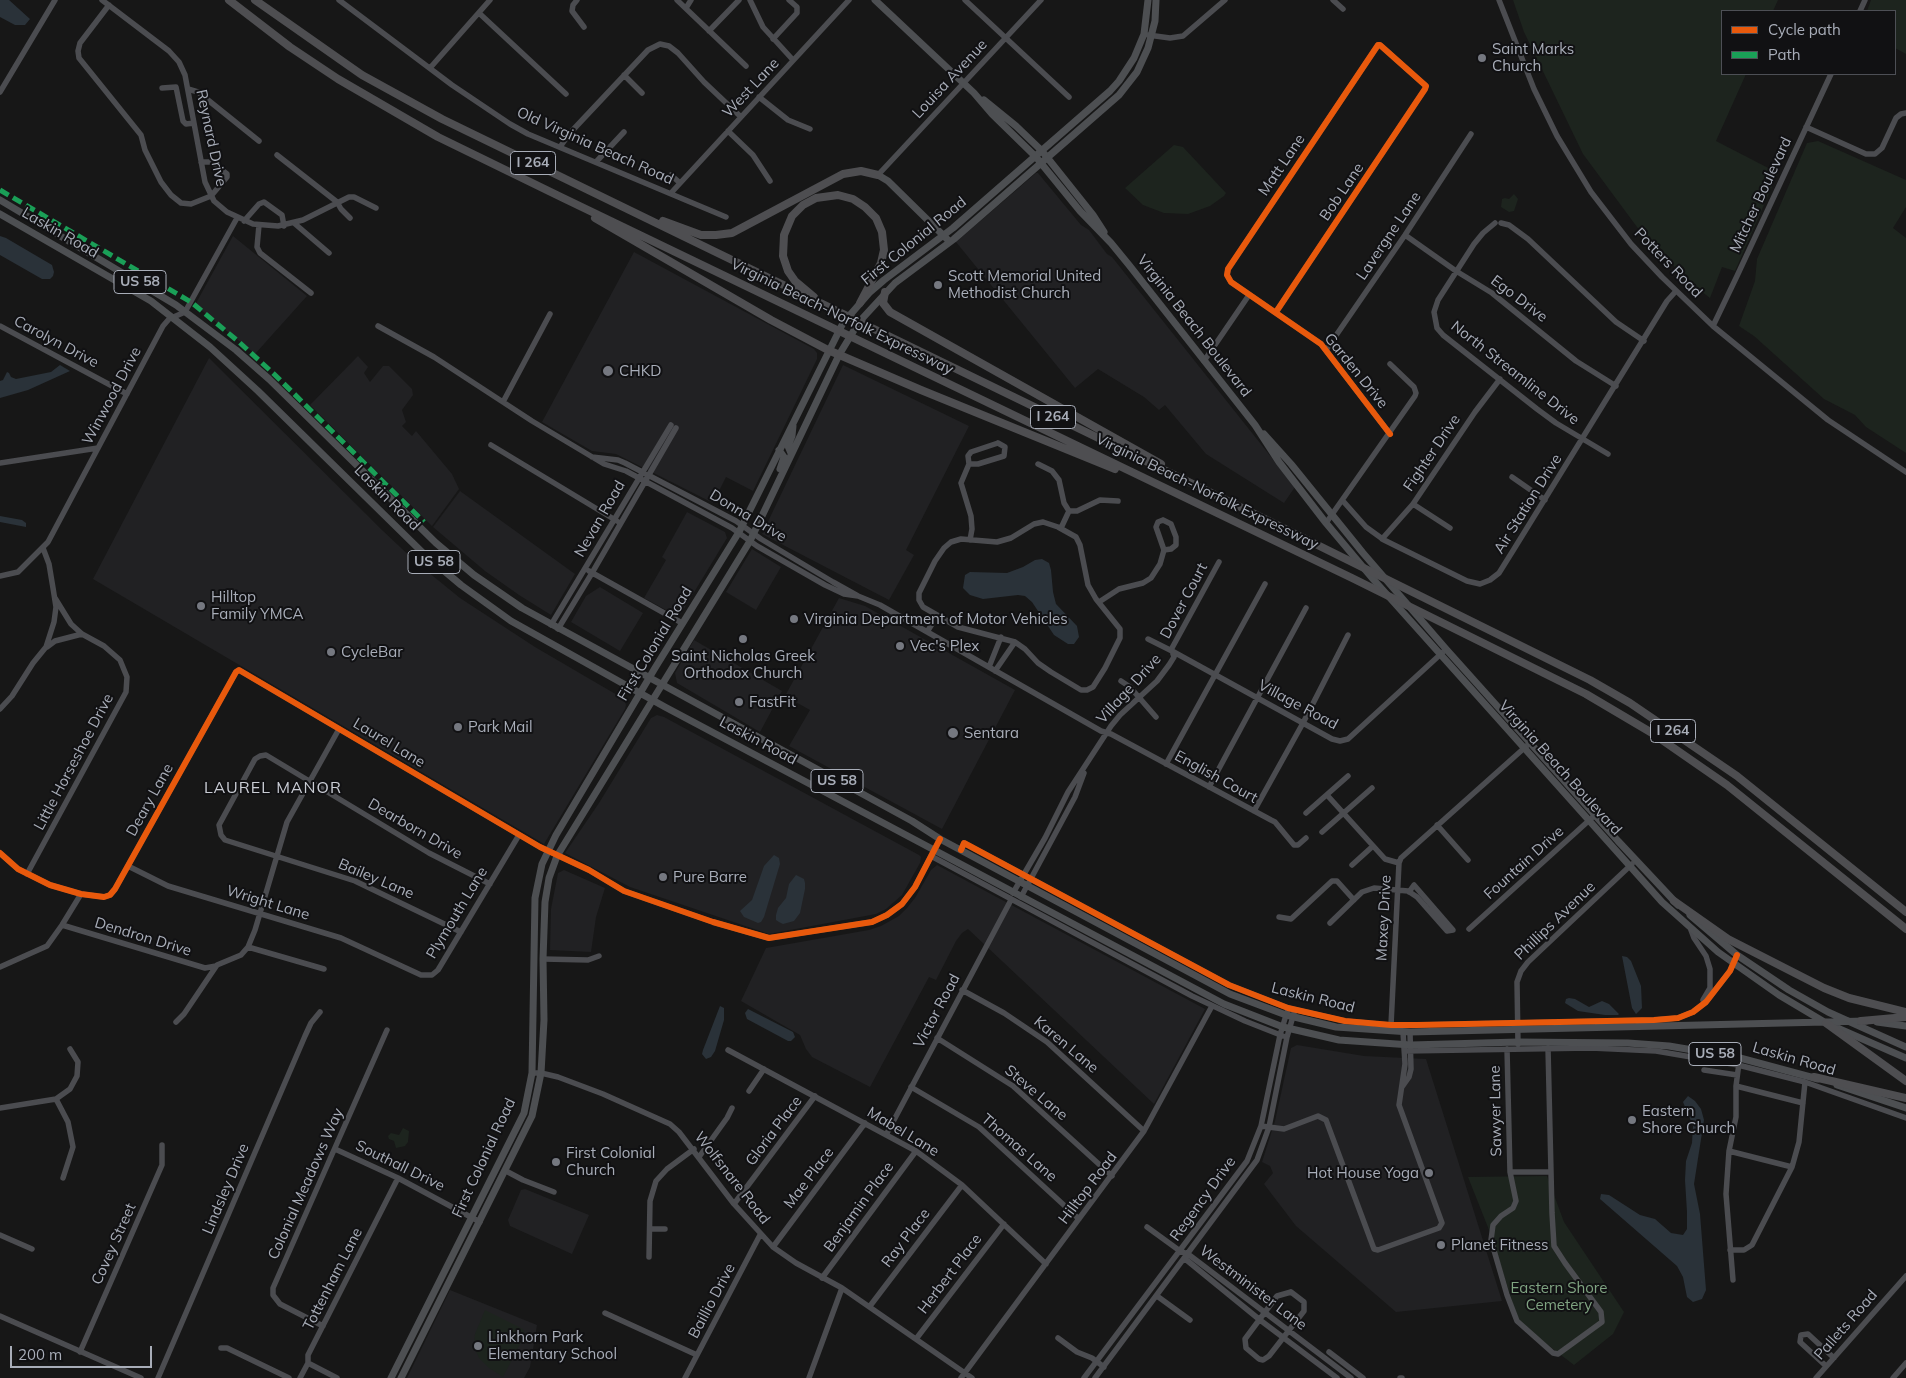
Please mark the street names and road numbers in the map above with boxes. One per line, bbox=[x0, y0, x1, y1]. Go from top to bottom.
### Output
street label: Louisa Avenue bbox=[909, 36, 991, 122]
street label: West Lane bbox=[719, 55, 783, 121]
street label: Reynard Drive bbox=[192, 88, 230, 188]
street label: Old Virginia Beach Road bbox=[514, 103, 676, 189]
street label: Matt Lane bbox=[1255, 131, 1309, 199]
street label: Mitcher Boulevard bbox=[1726, 134, 1796, 256]
road number: I 264 bbox=[510, 152, 556, 174]
street label: Bob Lane bbox=[1316, 160, 1368, 224]
street label: Lavergne Lane bbox=[1353, 188, 1425, 284]
street label: First Colonial Road bbox=[858, 193, 970, 289]
street label: Laskin Road bbox=[19, 204, 101, 262]
street label: Potters Road bbox=[1630, 224, 1706, 302]
street label: Virginia Beach Boulevard bbox=[1133, 252, 1255, 400]
street label: Virginia Beach-Norfolk Expressway bbox=[728, 255, 956, 379]
road number: US 58 bbox=[114, 270, 166, 294]
street label: Ego Drive bbox=[1487, 272, 1551, 326]
street label: Carolyn Drive bbox=[11, 312, 101, 372]
street label: North Streamline Drive bbox=[1447, 317, 1583, 429]
street label: Garden Drive bbox=[1320, 330, 1392, 412]
street label: Winwood Drive bbox=[79, 344, 145, 448]
road number: I 264 bbox=[1030, 406, 1076, 428]
street label: Fighter Drive bbox=[1400, 411, 1464, 495]
street label: Virginia Beach-Norfolk Expressway bbox=[1093, 430, 1321, 554]
street label: Air Station Drive bbox=[1490, 451, 1566, 557]
street label: Laskin Road bbox=[350, 461, 424, 535]
street label: Nevan Road bbox=[571, 477, 629, 561]
street label: Donna Drive bbox=[706, 486, 790, 546]
road number: US 58 bbox=[408, 550, 460, 574]
street label: Dover Court bbox=[1157, 560, 1211, 642]
street label: First Colonial Road bbox=[614, 584, 696, 704]
street label: Village Drive bbox=[1093, 650, 1165, 728]
street label: Village Road bbox=[1255, 676, 1341, 734]
street label: Little Horseshoe Drive bbox=[30, 691, 118, 833]
street label: Virginia Beach Boulevard bbox=[1495, 697, 1625, 839]
street label: Laskin Road bbox=[716, 713, 800, 769]
street label: Laurel Lane bbox=[350, 714, 428, 772]
road number: I 264 bbox=[1650, 719, 1696, 742]
street label: English Court bbox=[1171, 747, 1261, 807]
street label: Deary Lane bbox=[123, 761, 177, 839]
road number: US 58 bbox=[811, 769, 863, 792]
street label: Dearborn Drive bbox=[365, 795, 465, 863]
street label: Fountain Drive bbox=[1480, 823, 1568, 903]
street label: Bailey Lane bbox=[335, 855, 417, 903]
street label: Plymouth Lane bbox=[423, 864, 491, 962]
street label: Maxey Drive bbox=[1373, 875, 1395, 961]
street label: Phillips Avenue bbox=[1511, 878, 1599, 964]
street label: Wright Lane bbox=[224, 882, 312, 924]
street label: Dendron Drive bbox=[93, 914, 193, 960]
street label: Victor Road bbox=[910, 971, 964, 1051]
street label: Laskin Road bbox=[1269, 979, 1357, 1017]
street label: Karen Lane bbox=[1030, 1013, 1102, 1077]
street label: Laskin Road bbox=[1750, 1039, 1838, 1079]
road number: US 58 bbox=[1689, 1042, 1741, 1066]
street label: Steve Lane bbox=[1001, 1061, 1071, 1125]
street label: Sawyer Lane bbox=[1486, 1065, 1506, 1157]
street label: Gloria Place bbox=[742, 1093, 806, 1169]
street label: First Colonial Road bbox=[448, 1095, 520, 1221]
street label: Mabel Lane bbox=[864, 1104, 942, 1160]
street label: Colonial Meadows Way bbox=[264, 1106, 348, 1262]
street label: Thomas Lane bbox=[978, 1110, 1060, 1186]
street label: Wolfsnare Road bbox=[690, 1128, 774, 1228]
street label: Southall Drive bbox=[353, 1137, 447, 1195]
street label: Lindsley Drive bbox=[199, 1141, 253, 1237]
street label: Mae Place bbox=[780, 1144, 838, 1212]
street label: Hilltop Road bbox=[1055, 1148, 1121, 1228]
street label: Regency Drive bbox=[1166, 1153, 1240, 1245]
street label: Benjamin Place bbox=[820, 1158, 898, 1256]
street label: Covey Street bbox=[88, 1200, 140, 1288]
street label: Ray Place bbox=[878, 1205, 934, 1271]
street label: Tottenham Lane bbox=[299, 1225, 367, 1333]
street label: Herbert Place bbox=[914, 1231, 986, 1317]
street label: Westminister Lane bbox=[1196, 1242, 1310, 1334]
street label: Baillio Drive bbox=[685, 1260, 739, 1342]
street label: Pallets Road bbox=[1811, 1286, 1881, 1364]

